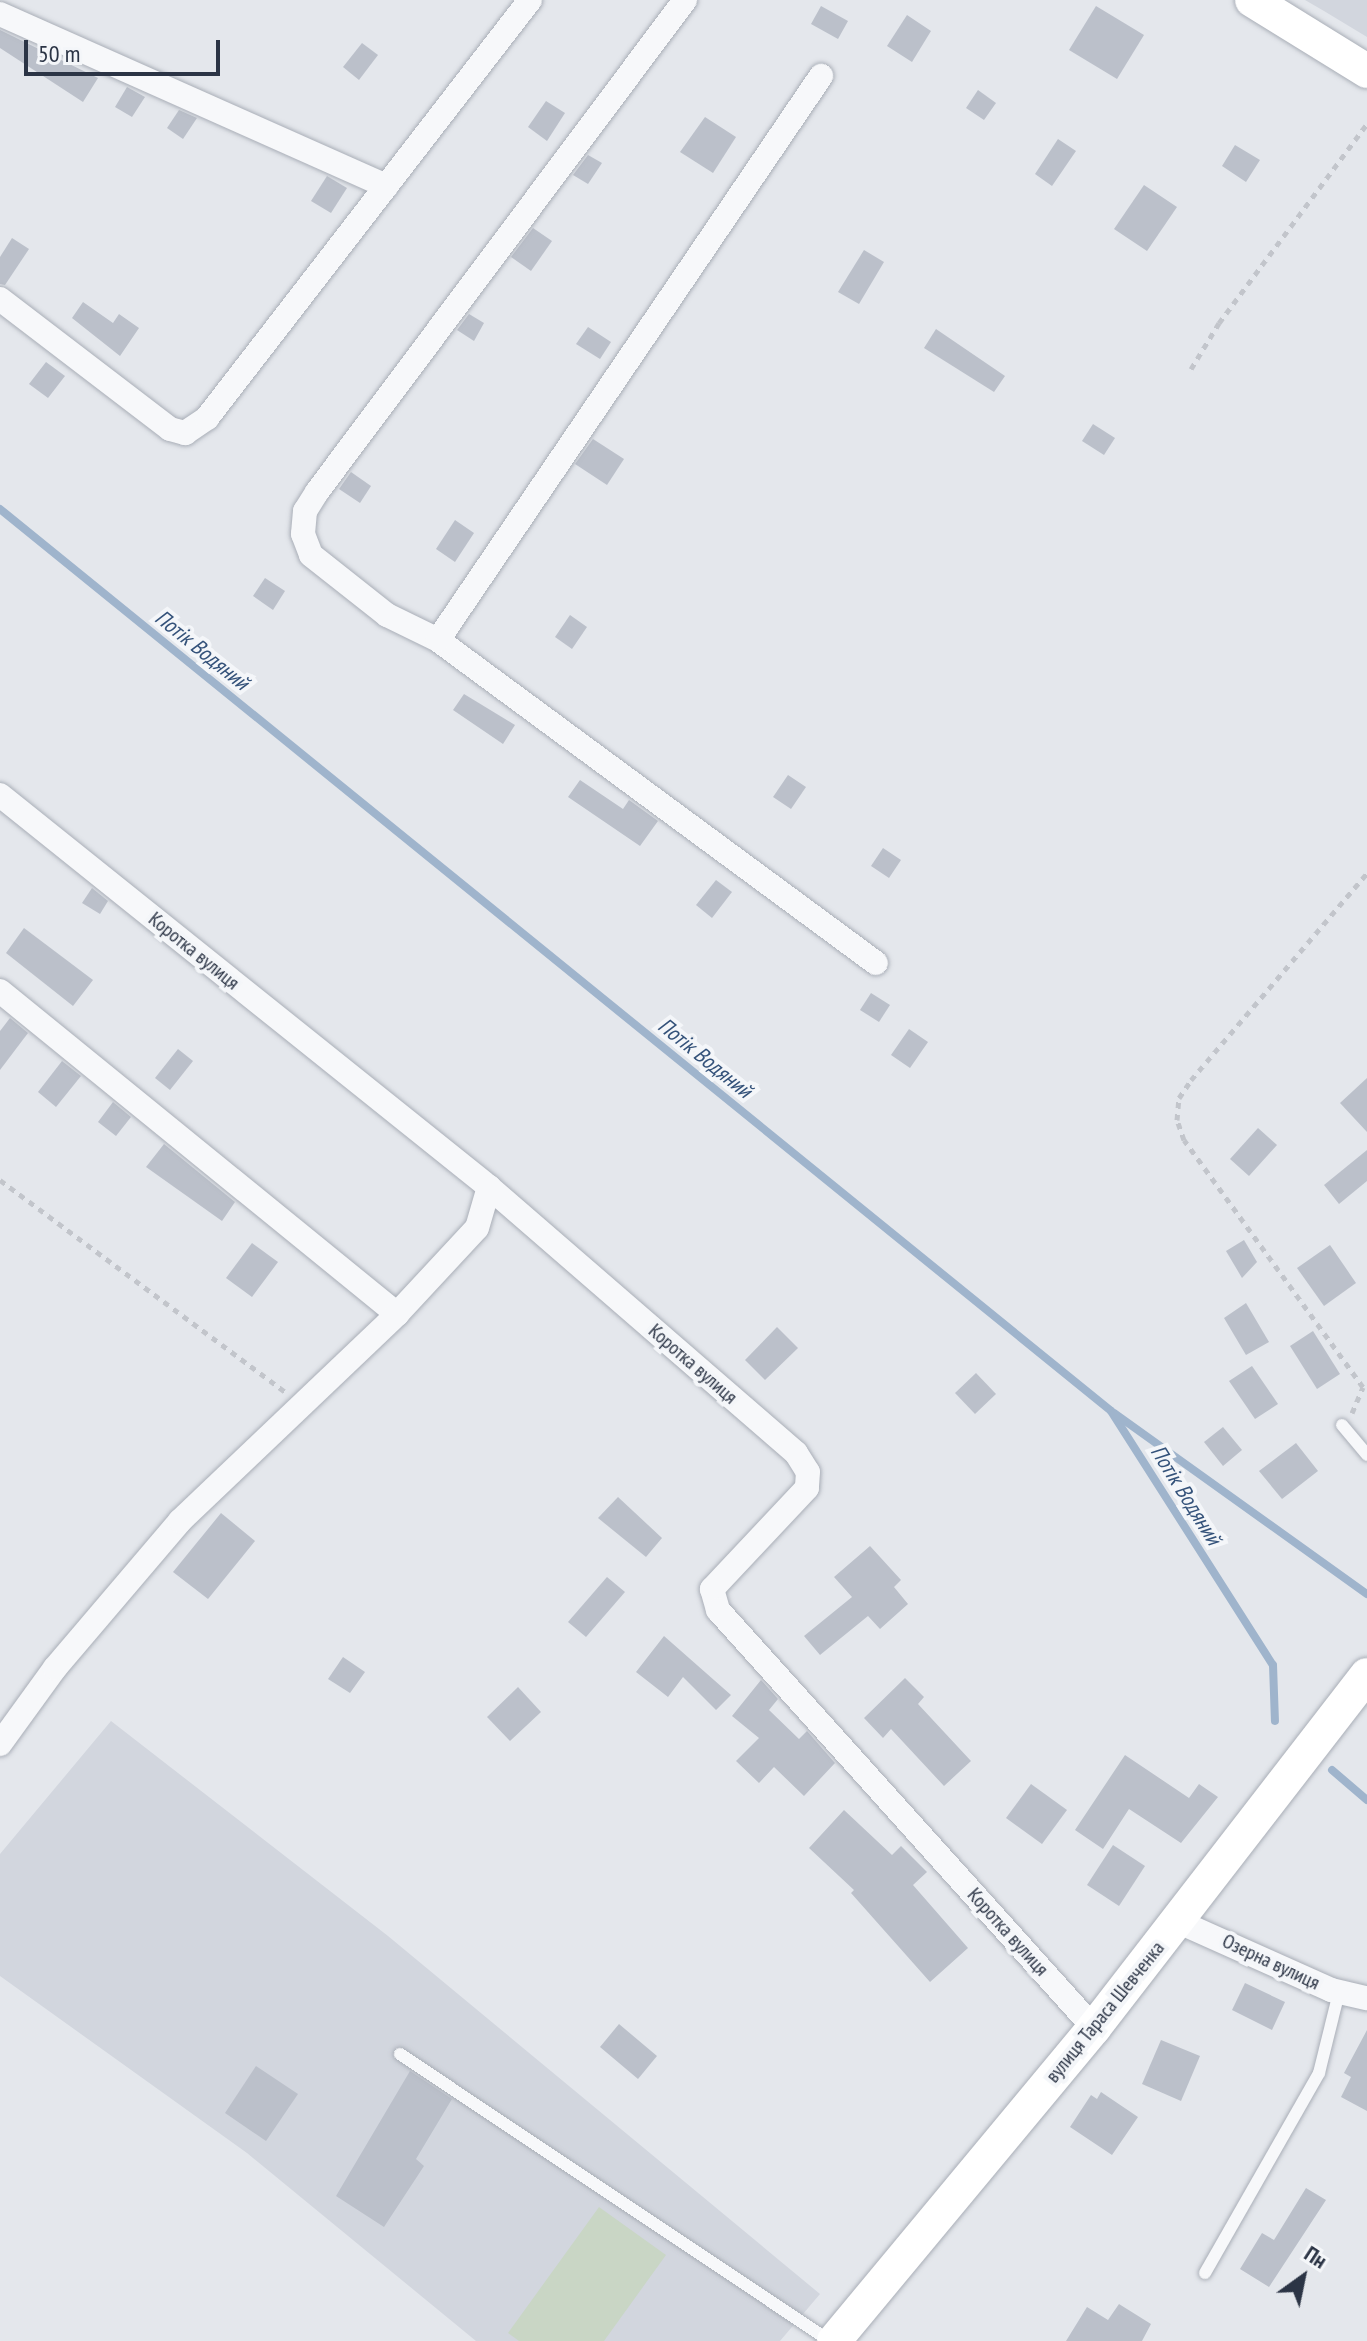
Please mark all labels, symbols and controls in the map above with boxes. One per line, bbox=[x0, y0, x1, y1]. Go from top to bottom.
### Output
scale bar bbox=[28, 24, 224, 74]
text: 50 m bbox=[38, 38, 80, 69]
water label: Потік Водяний bbox=[150, 604, 254, 696]
street label: Коротка вулиця bbox=[144, 907, 244, 995]
water label: Потік Водяний bbox=[653, 1012, 757, 1104]
street label: Коротка вулиця bbox=[644, 1319, 742, 1409]
water label: Потік Водяний bbox=[1145, 1440, 1227, 1550]
street label: Коротка вулиця bbox=[962, 1883, 1054, 1981]
street label: Озерна вулиця bbox=[1218, 1929, 1324, 1995]
street label: вулиця Тараса Шевченка bbox=[1041, 1936, 1169, 2088]
north arrow bbox=[1263, 2237, 1343, 2317]
text: Пн bbox=[1300, 2239, 1333, 2274]

